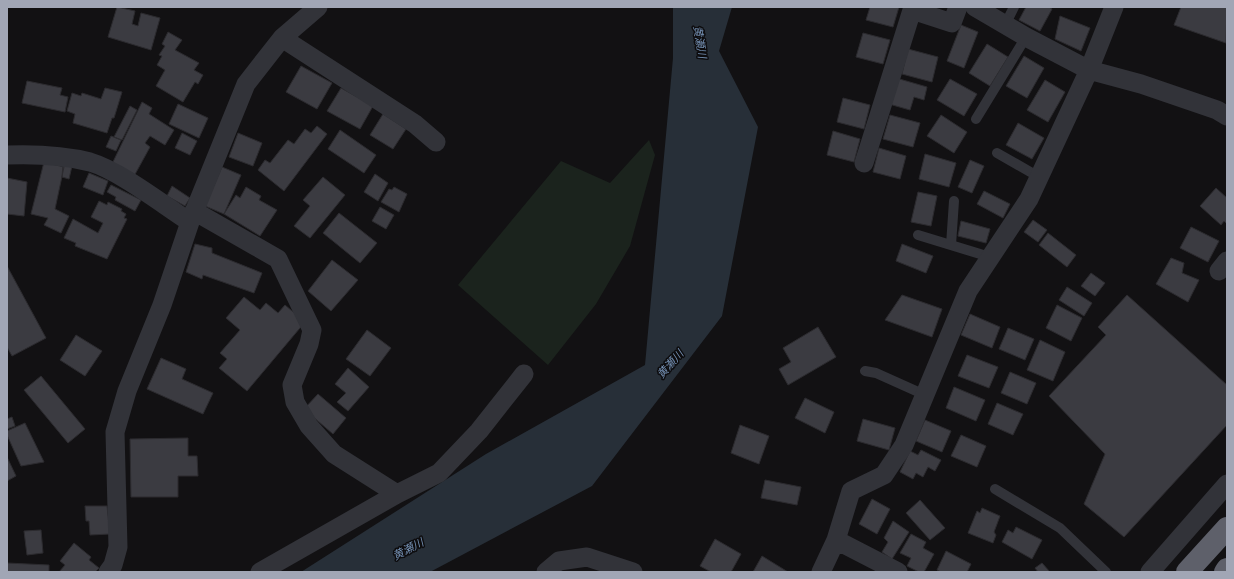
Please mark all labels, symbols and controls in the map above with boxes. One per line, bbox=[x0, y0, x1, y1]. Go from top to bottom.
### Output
water label: 黄瀬川 bbox=[691, 25, 709, 60]
water label: 黄瀬川 bbox=[655, 347, 687, 381]
water label: 黄瀬川 bbox=[391, 535, 427, 563]

